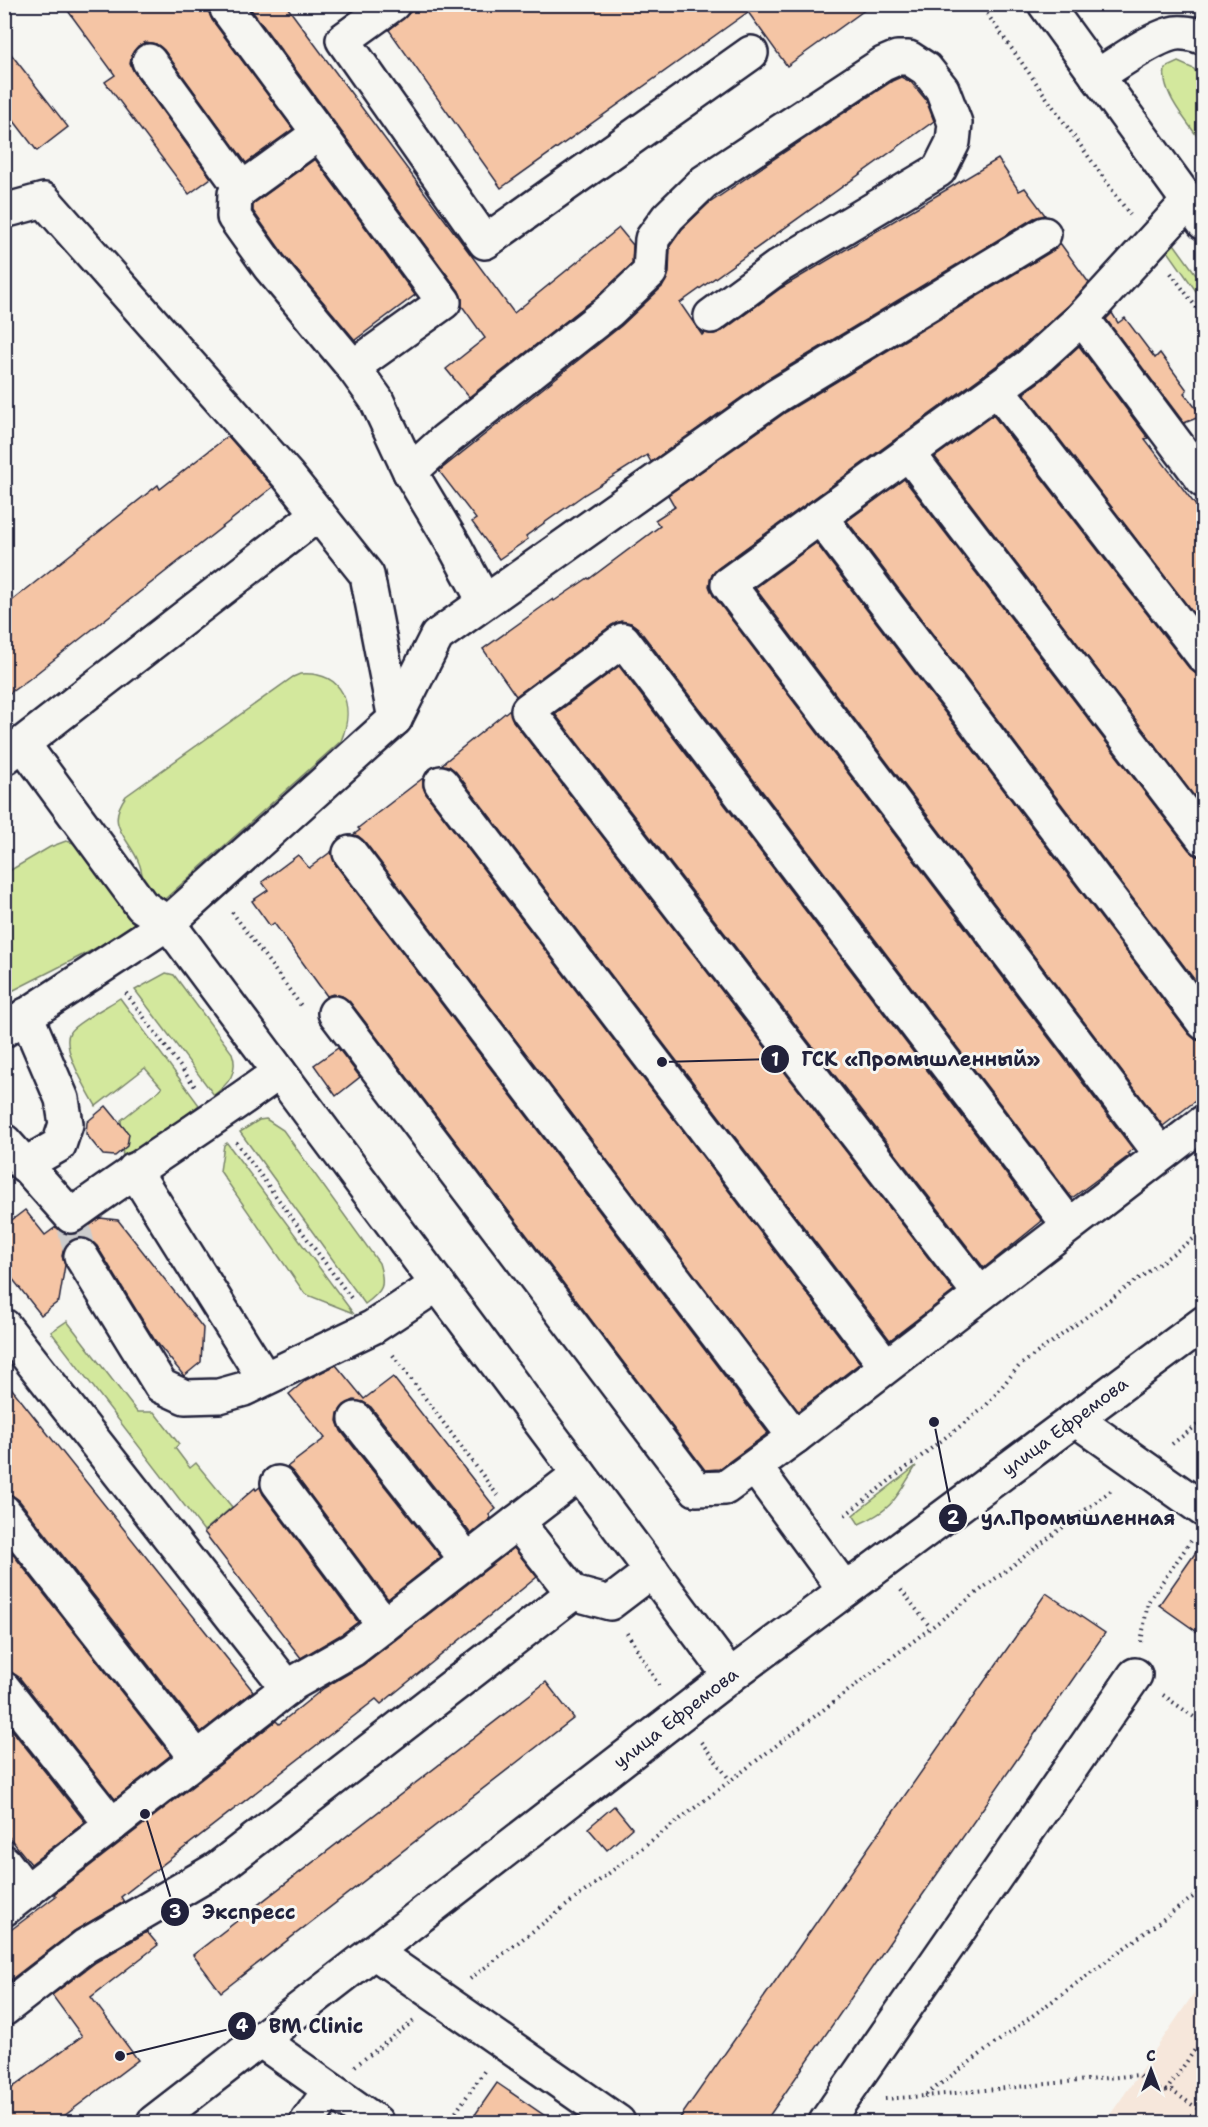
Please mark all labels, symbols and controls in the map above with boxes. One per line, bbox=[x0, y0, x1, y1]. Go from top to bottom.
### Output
callout: ГСК «Промышленный» bbox=[760, 1040, 1053, 1078]
text: ГСК «Промышленный» bbox=[802, 1046, 1040, 1072]
text: 1 bbox=[771, 1048, 779, 1072]
street label: улица Ефремова bbox=[997, 1372, 1133, 1482]
callout: ул.Промышленная bbox=[938, 1499, 1187, 1537]
text: ул.Промышленная bbox=[981, 1505, 1175, 1531]
text: 2 bbox=[947, 1506, 960, 1530]
street label: улица Ефремова bbox=[609, 1662, 743, 1774]
callout: Экспресс bbox=[160, 1893, 307, 1931]
text: Экспресс bbox=[202, 1899, 296, 1925]
text: 3 bbox=[169, 1900, 181, 1924]
callout: BM Clinic bbox=[227, 2007, 376, 2045]
text: BM Clinic bbox=[269, 2013, 363, 2039]
text: 4 bbox=[236, 2014, 249, 2038]
north arrow bbox=[1121, 2040, 1181, 2100]
text: С bbox=[1146, 2045, 1156, 2066]

